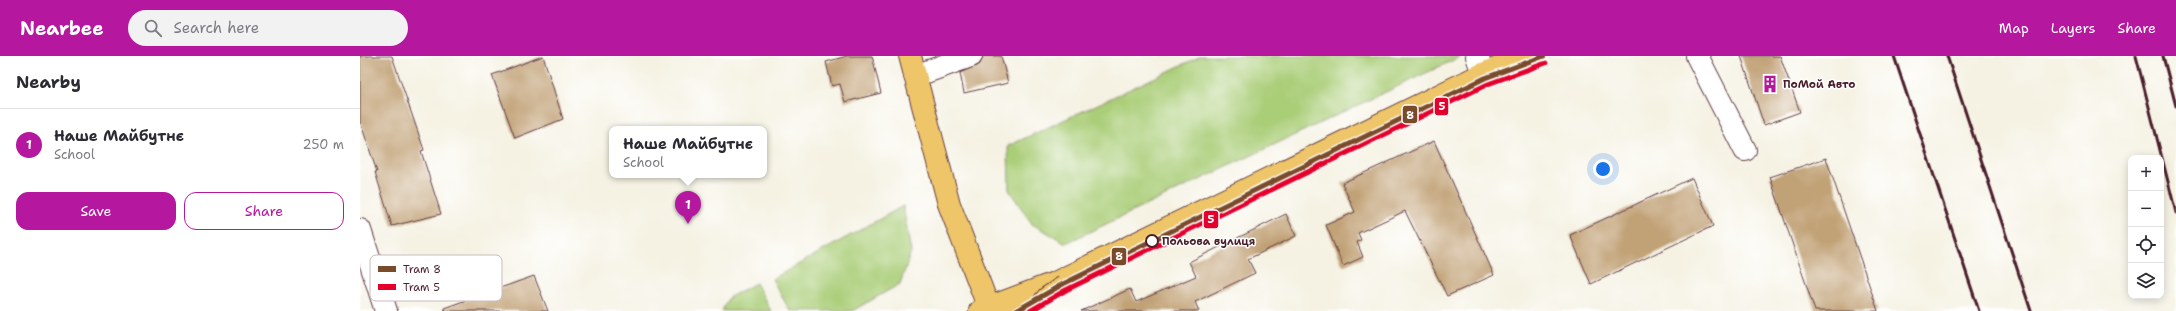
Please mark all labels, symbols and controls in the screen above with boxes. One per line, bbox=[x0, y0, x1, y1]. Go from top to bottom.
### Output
search box bbox=[128, 10, 408, 46]
text: Nearbee bbox=[20, 16, 104, 41]
icon: search bbox=[142, 17, 164, 39]
text: Search here bbox=[174, 18, 259, 38]
text: Map bbox=[1999, 19, 2029, 37]
text: Layers bbox=[2051, 19, 2095, 37]
text: Share bbox=[2117, 19, 2156, 37]
text: Nearby bbox=[16, 71, 81, 93]
building icon: ПоМой Авто bbox=[1760, 74, 1780, 94]
place label: ПоМой Авто bbox=[1783, 77, 1856, 92]
line badge: 5 bbox=[1434, 97, 1449, 116]
text: 5 bbox=[1439, 99, 1446, 114]
line badge: 8 bbox=[1402, 105, 1418, 124]
text: 8 bbox=[1406, 108, 1414, 123]
text: Наше Майбутнє bbox=[54, 126, 184, 146]
popup bbox=[609, 126, 767, 178]
text: Наше Майбутнє bbox=[623, 134, 753, 154]
text: 1 bbox=[26, 136, 32, 153]
text: 250 m bbox=[303, 136, 344, 153]
text: School bbox=[54, 146, 95, 163]
text: School bbox=[623, 154, 664, 171]
map controls bbox=[2128, 155, 2164, 299]
button: + bbox=[2128, 155, 2164, 191]
your location bbox=[1593, 159, 1613, 179]
pin: 1 bbox=[675, 191, 701, 224]
button: − bbox=[2128, 191, 2164, 227]
button: Save bbox=[16, 192, 176, 230]
button: Share bbox=[184, 192, 344, 230]
line badge: 5 bbox=[1203, 210, 1219, 229]
text: 5 bbox=[1208, 212, 1215, 227]
button: locate bbox=[2128, 227, 2164, 263]
marker: Польова вулиця bbox=[1145, 234, 1159, 248]
place label: Польова вулиця bbox=[1162, 234, 1256, 249]
line badge: 8 bbox=[1111, 247, 1127, 266]
text: 8 bbox=[1115, 249, 1123, 264]
legend bbox=[370, 255, 502, 301]
text: Tram 8 bbox=[403, 262, 441, 277]
button: layers bbox=[2128, 263, 2164, 299]
text: Tram 5 bbox=[403, 280, 440, 295]

